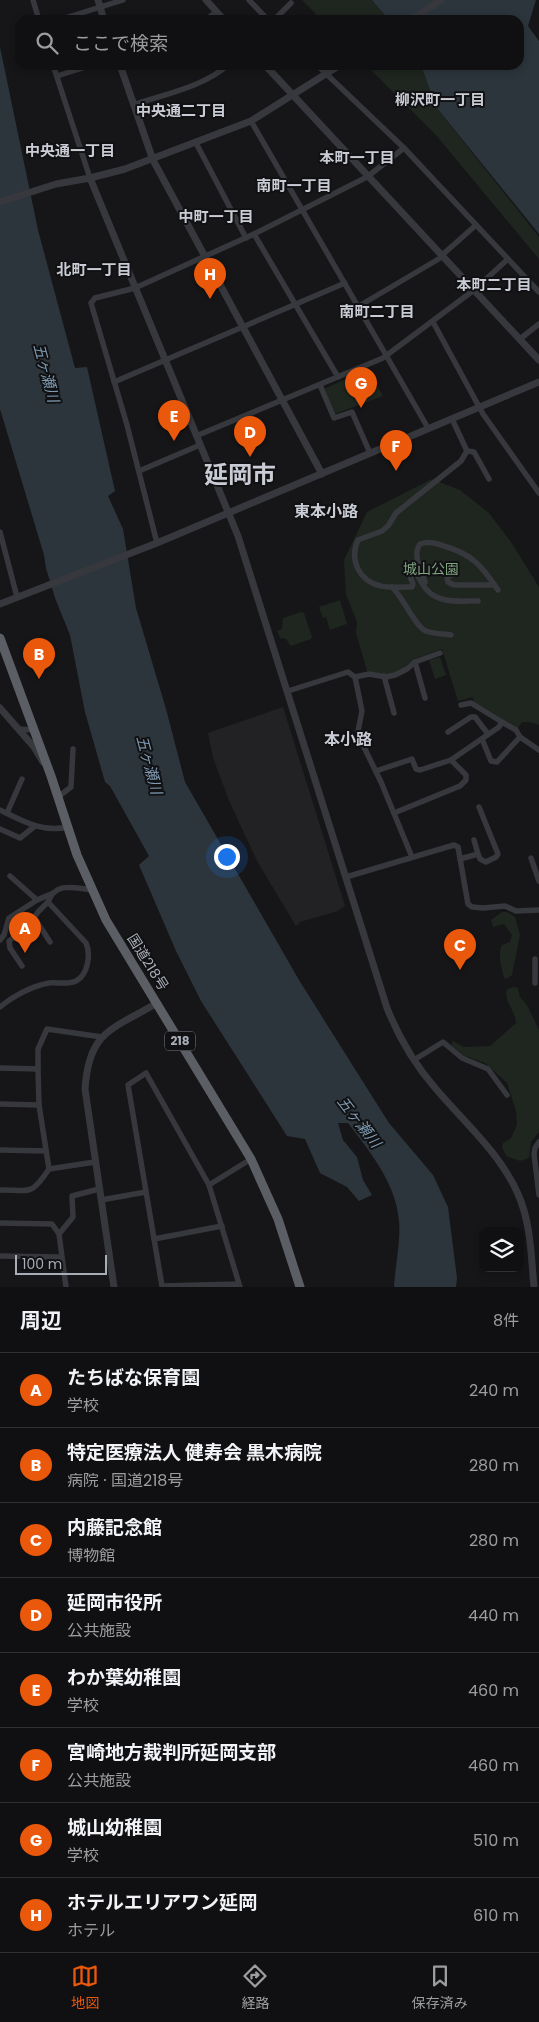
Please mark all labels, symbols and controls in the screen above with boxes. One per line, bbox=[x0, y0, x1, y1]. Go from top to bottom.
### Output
search box bbox=[15, 15, 524, 70]
icon: search bbox=[33, 29, 61, 57]
text: ここで検索 bbox=[73, 30, 168, 57]
district label: 柳沢町一丁目 bbox=[395, 89, 485, 110]
district label: 中央通二丁目 bbox=[136, 100, 226, 121]
district label: 中央通一丁目 bbox=[25, 140, 115, 161]
district label: 本町一丁目 bbox=[319, 147, 395, 168]
district label: 南町一丁目 bbox=[256, 175, 332, 196]
district label: 中町一丁目 bbox=[178, 206, 254, 227]
pin: H bbox=[194, 258, 226, 299]
district label: 北町一丁目 bbox=[56, 259, 132, 280]
district label: 本町二丁目 bbox=[456, 274, 532, 295]
district label: 南町二丁目 bbox=[339, 301, 415, 322]
water label: 五ヶ瀬川 bbox=[29, 341, 65, 406]
pin: G bbox=[345, 367, 377, 408]
pin: E bbox=[158, 400, 190, 441]
pin: D bbox=[234, 416, 266, 457]
pin: F bbox=[380, 430, 412, 471]
district label: 延岡市 bbox=[204, 458, 276, 491]
district label: 東本小路 bbox=[294, 500, 358, 523]
park label: 城山公園 bbox=[403, 559, 459, 579]
pin: B bbox=[23, 638, 55, 679]
district label: 本小路 bbox=[324, 728, 372, 751]
water label: 五ヶ瀬川 bbox=[132, 733, 168, 798]
your location bbox=[214, 844, 240, 870]
pin: A bbox=[9, 912, 41, 953]
pin: C bbox=[444, 929, 476, 970]
street label: 国道218号 bbox=[123, 930, 173, 994]
road number: 218 bbox=[165, 1032, 195, 1050]
water label: 五ヶ瀬川 bbox=[333, 1092, 387, 1153]
map controls bbox=[479, 1227, 524, 1272]
button: layers bbox=[479, 1227, 524, 1272]
scale bar bbox=[15, 1252, 108, 1275]
text: 100 m bbox=[22, 1254, 62, 1274]
text: 周辺 bbox=[20, 1306, 62, 1335]
text: 8件 bbox=[493, 1309, 519, 1332]
text: たちばな保育園 bbox=[67, 1364, 200, 1391]
text: A bbox=[30, 1379, 42, 1402]
text: 240 m bbox=[469, 1379, 519, 1402]
text: 学校 bbox=[67, 1394, 99, 1417]
text: 特定医療法人 健寿会 黒木病院 bbox=[67, 1439, 322, 1466]
text: B bbox=[31, 1454, 41, 1477]
text: 280 m bbox=[469, 1454, 519, 1477]
text: 病院 · 国道218号 bbox=[67, 1469, 183, 1492]
text: 内藤記念館 bbox=[67, 1514, 162, 1541]
text: C bbox=[30, 1529, 42, 1552]
text: 280 m bbox=[469, 1529, 519, 1552]
text: 博物館 bbox=[67, 1544, 115, 1567]
text: 延岡市役所 bbox=[67, 1589, 162, 1616]
text: D bbox=[30, 1604, 42, 1627]
text: 440 m bbox=[468, 1604, 519, 1627]
text: 公共施設 bbox=[67, 1619, 131, 1642]
text: わか葉幼稚園 bbox=[67, 1664, 181, 1691]
text: E bbox=[32, 1679, 40, 1702]
text: 460 m bbox=[468, 1679, 519, 1702]
text: 学校 bbox=[67, 1694, 99, 1717]
text: 宮崎地方裁判所延岡支部 bbox=[67, 1739, 276, 1766]
text: F bbox=[32, 1754, 40, 1777]
text: 460 m bbox=[468, 1754, 519, 1777]
text: 公共施設 bbox=[67, 1769, 131, 1792]
text: 城山幼稚園 bbox=[67, 1814, 162, 1841]
text: G bbox=[30, 1829, 42, 1852]
text: 510 m bbox=[473, 1829, 519, 1852]
text: 学校 bbox=[67, 1844, 99, 1867]
text: ホテルエリアワン延岡 bbox=[67, 1889, 257, 1916]
text: H bbox=[30, 1904, 42, 1927]
text: 610 m bbox=[473, 1904, 519, 1927]
text: ホテル bbox=[67, 1919, 115, 1942]
tab: 地図 bbox=[71, 1962, 99, 2014]
tab: 経路 bbox=[241, 1962, 269, 2014]
tab: 保存済み bbox=[412, 1962, 468, 2014]

